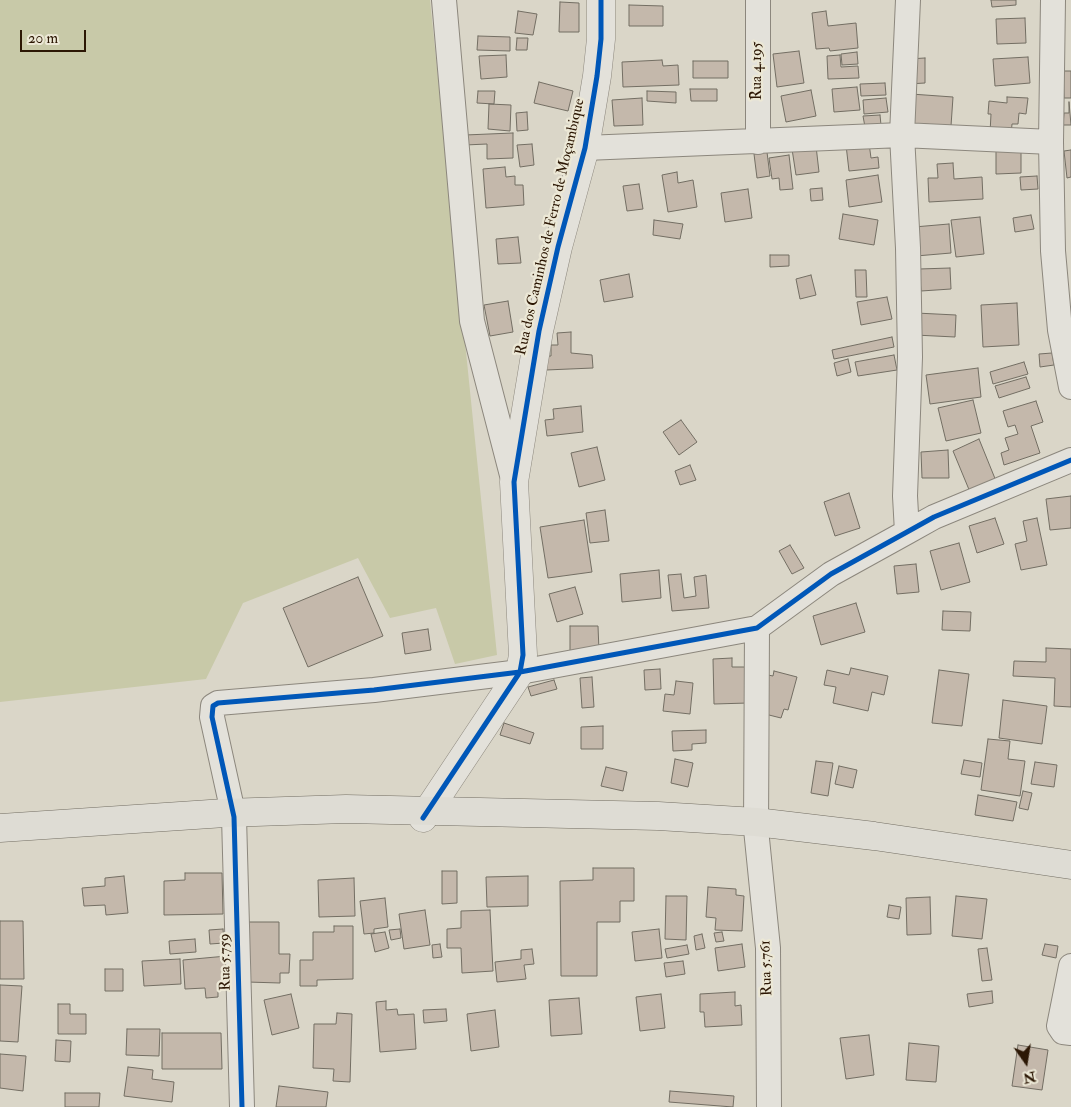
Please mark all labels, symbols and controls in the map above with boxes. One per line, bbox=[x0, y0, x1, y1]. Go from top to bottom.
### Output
scale bar bbox=[22, 20, 89, 52]
text: 20 m bbox=[28, 29, 58, 48]
street label: Rua 4.195 bbox=[749, 42, 767, 100]
street label: Rua dos Caminhos de Ferro de Moçambique bbox=[513, 97, 589, 357]
street label: Rua 5.759 bbox=[216, 933, 236, 991]
street label: Rua 5.761 bbox=[757, 940, 777, 996]
north arrow bbox=[1001, 1037, 1051, 1087]
text: N bbox=[1021, 1067, 1038, 1087]

